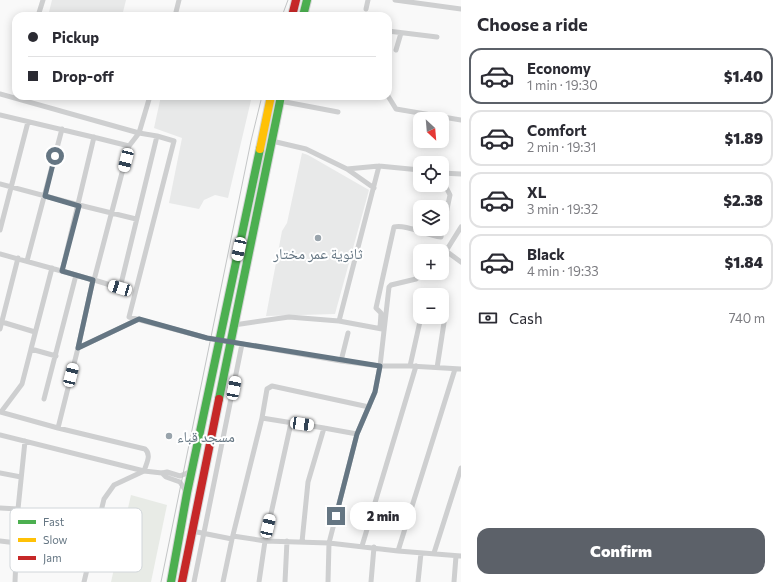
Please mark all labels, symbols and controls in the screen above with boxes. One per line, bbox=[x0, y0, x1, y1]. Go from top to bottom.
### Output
text: Choose a ride bbox=[477, 13, 588, 35]
text: Pickup bbox=[52, 28, 99, 46]
icon: car bbox=[479, 58, 515, 94]
text: Economy bbox=[527, 59, 591, 77]
text: Drop-off bbox=[52, 67, 114, 85]
text: $1.40 bbox=[724, 67, 763, 85]
text: 1 min · 19:30 bbox=[527, 77, 598, 93]
north arrow bbox=[413, 112, 449, 148]
map controls bbox=[413, 112, 449, 324]
icon: car bbox=[479, 120, 515, 156]
text: Comfort bbox=[527, 121, 587, 139]
text: $1.89 bbox=[725, 129, 763, 147]
text: 2 min · 19:31 bbox=[527, 139, 596, 155]
route start bbox=[46, 147, 64, 165]
car bbox=[117, 147, 135, 173]
button: locate bbox=[413, 156, 449, 192]
icon: car bbox=[479, 182, 515, 218]
text: XL bbox=[527, 183, 546, 201]
text: $2.38 bbox=[723, 191, 763, 209]
button: layers bbox=[413, 200, 449, 236]
text: 3 min · 19:32 bbox=[527, 201, 598, 217]
marker: ثانوية عمر مختار bbox=[313, 233, 323, 243]
car bbox=[231, 236, 247, 262]
place label: ثانوية عمر مختار bbox=[272, 244, 363, 263]
button: + bbox=[413, 244, 449, 280]
icon: car bbox=[479, 244, 515, 280]
text: Black bbox=[527, 245, 565, 263]
text: $1.84 bbox=[725, 253, 763, 271]
text: 4 min · 19:33 bbox=[527, 263, 599, 279]
car bbox=[107, 279, 133, 297]
button: − bbox=[413, 288, 449, 324]
icon: cash bbox=[477, 307, 499, 329]
text: Cash bbox=[509, 309, 543, 327]
text: 740 m bbox=[729, 310, 765, 326]
car bbox=[62, 362, 80, 388]
car bbox=[226, 375, 242, 401]
car bbox=[289, 416, 315, 432]
place label: مسجد قباء bbox=[177, 427, 235, 445]
marker: مسجد قباء bbox=[164, 431, 174, 441]
callout: 2 min bbox=[350, 502, 416, 530]
route end bbox=[327, 507, 345, 525]
legend bbox=[10, 508, 142, 572]
text: 2 min bbox=[367, 508, 399, 524]
car bbox=[259, 513, 277, 539]
text: Fast bbox=[43, 515, 65, 528]
button: Confirm bbox=[477, 528, 765, 574]
text: Slow bbox=[43, 533, 68, 546]
text: Jam bbox=[43, 551, 62, 565]

